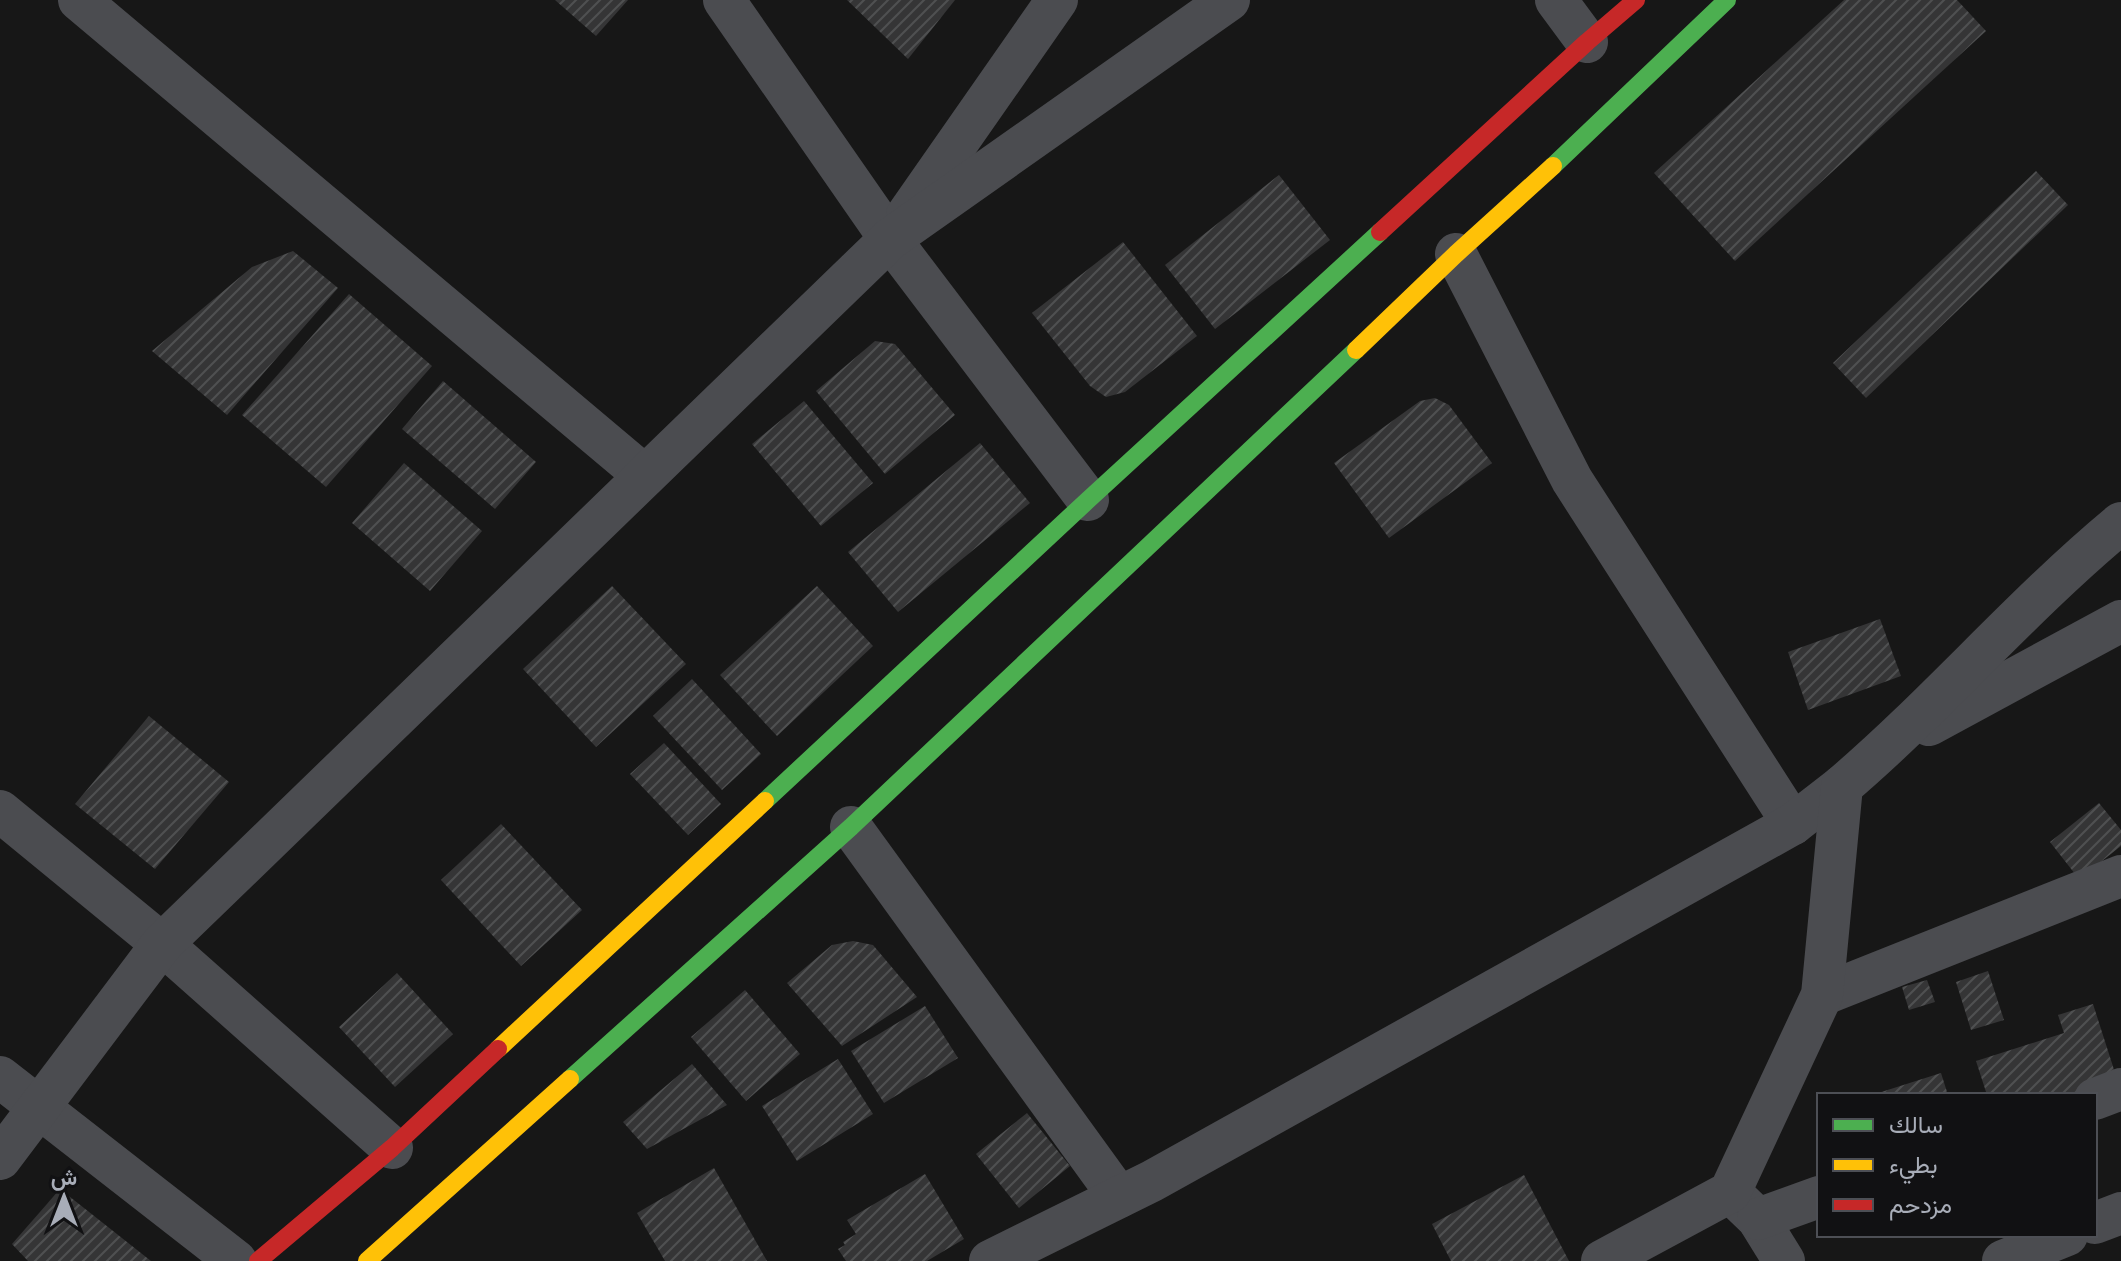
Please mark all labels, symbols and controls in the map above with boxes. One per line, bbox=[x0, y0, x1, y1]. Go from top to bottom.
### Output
legend bbox=[1817, 1093, 2097, 1237]
text: سالك bbox=[1889, 1111, 1943, 1138]
text: بطيء bbox=[1889, 1151, 1938, 1184]
north arrow bbox=[24, 1157, 104, 1237]
text: ش bbox=[51, 1165, 77, 1191]
text: مزدحم bbox=[1889, 1191, 1952, 1221]

